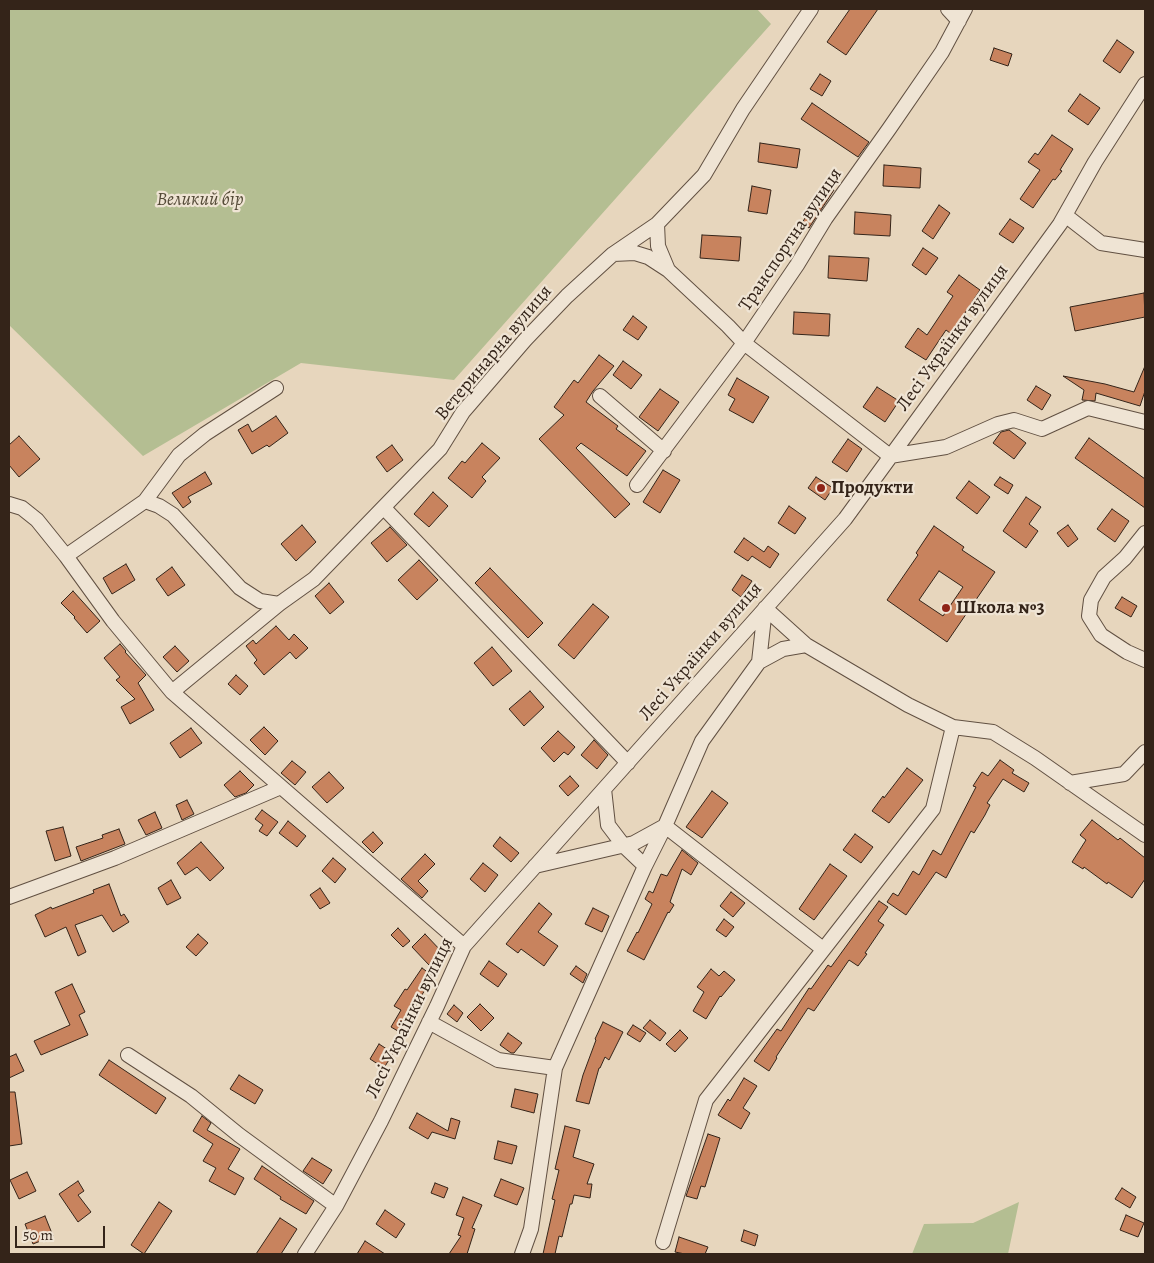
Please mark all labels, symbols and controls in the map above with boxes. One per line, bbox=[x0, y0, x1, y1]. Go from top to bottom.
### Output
street label: Транспортна вулиця bbox=[735, 164, 847, 316]
park label: Великий бір bbox=[156, 189, 244, 211]
street label: Лесі Українки вулиця bbox=[892, 260, 1014, 416]
street label: Ветеринарна вулиця bbox=[431, 281, 557, 425]
place label: Продукти bbox=[831, 477, 913, 499]
marker: Продукти bbox=[815, 482, 827, 494]
street label: Лесі Українки вулиця bbox=[635, 578, 767, 726]
place label: Школа №3 bbox=[956, 597, 1045, 619]
marker: Школа №3 bbox=[940, 602, 952, 614]
street label: Лесі Українки вулиця bbox=[361, 934, 459, 1102]
scale bar bbox=[18, 1216, 108, 1248]
text: 50 m bbox=[23, 1225, 53, 1245]

